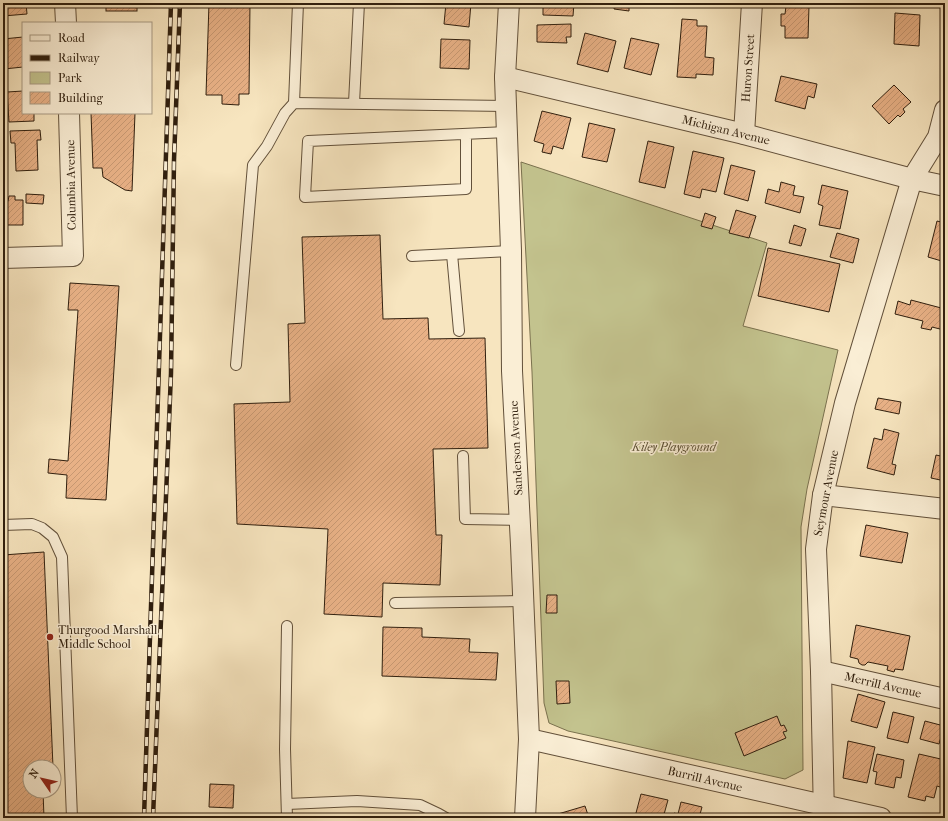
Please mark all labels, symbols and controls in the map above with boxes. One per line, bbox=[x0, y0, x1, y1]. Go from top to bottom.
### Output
legend bbox=[22, 22, 152, 114]
text: Road bbox=[58, 31, 85, 45]
street label: Huron Street bbox=[739, 33, 757, 103]
text: Railway bbox=[58, 51, 100, 65]
text: Park bbox=[58, 71, 83, 85]
text: Building bbox=[58, 91, 103, 105]
street label: Michigan Avenue bbox=[681, 112, 771, 148]
street label: Columbia Avenue bbox=[63, 140, 79, 230]
street label: Sanderson Avenue bbox=[507, 400, 525, 496]
park label: Kiley Playground bbox=[631, 440, 718, 454]
street label: Seymour Avenue bbox=[811, 449, 841, 537]
place label: Thurgood Marshall Middle School bbox=[58, 623, 158, 651]
marker: Thurgood Marshall Middle School bbox=[45, 632, 55, 642]
street label: Merrill Avenue bbox=[843, 669, 923, 701]
north arrow bbox=[22, 759, 62, 799]
street label: Burrill Avenue bbox=[666, 764, 744, 794]
text: N bbox=[26, 766, 42, 781]

